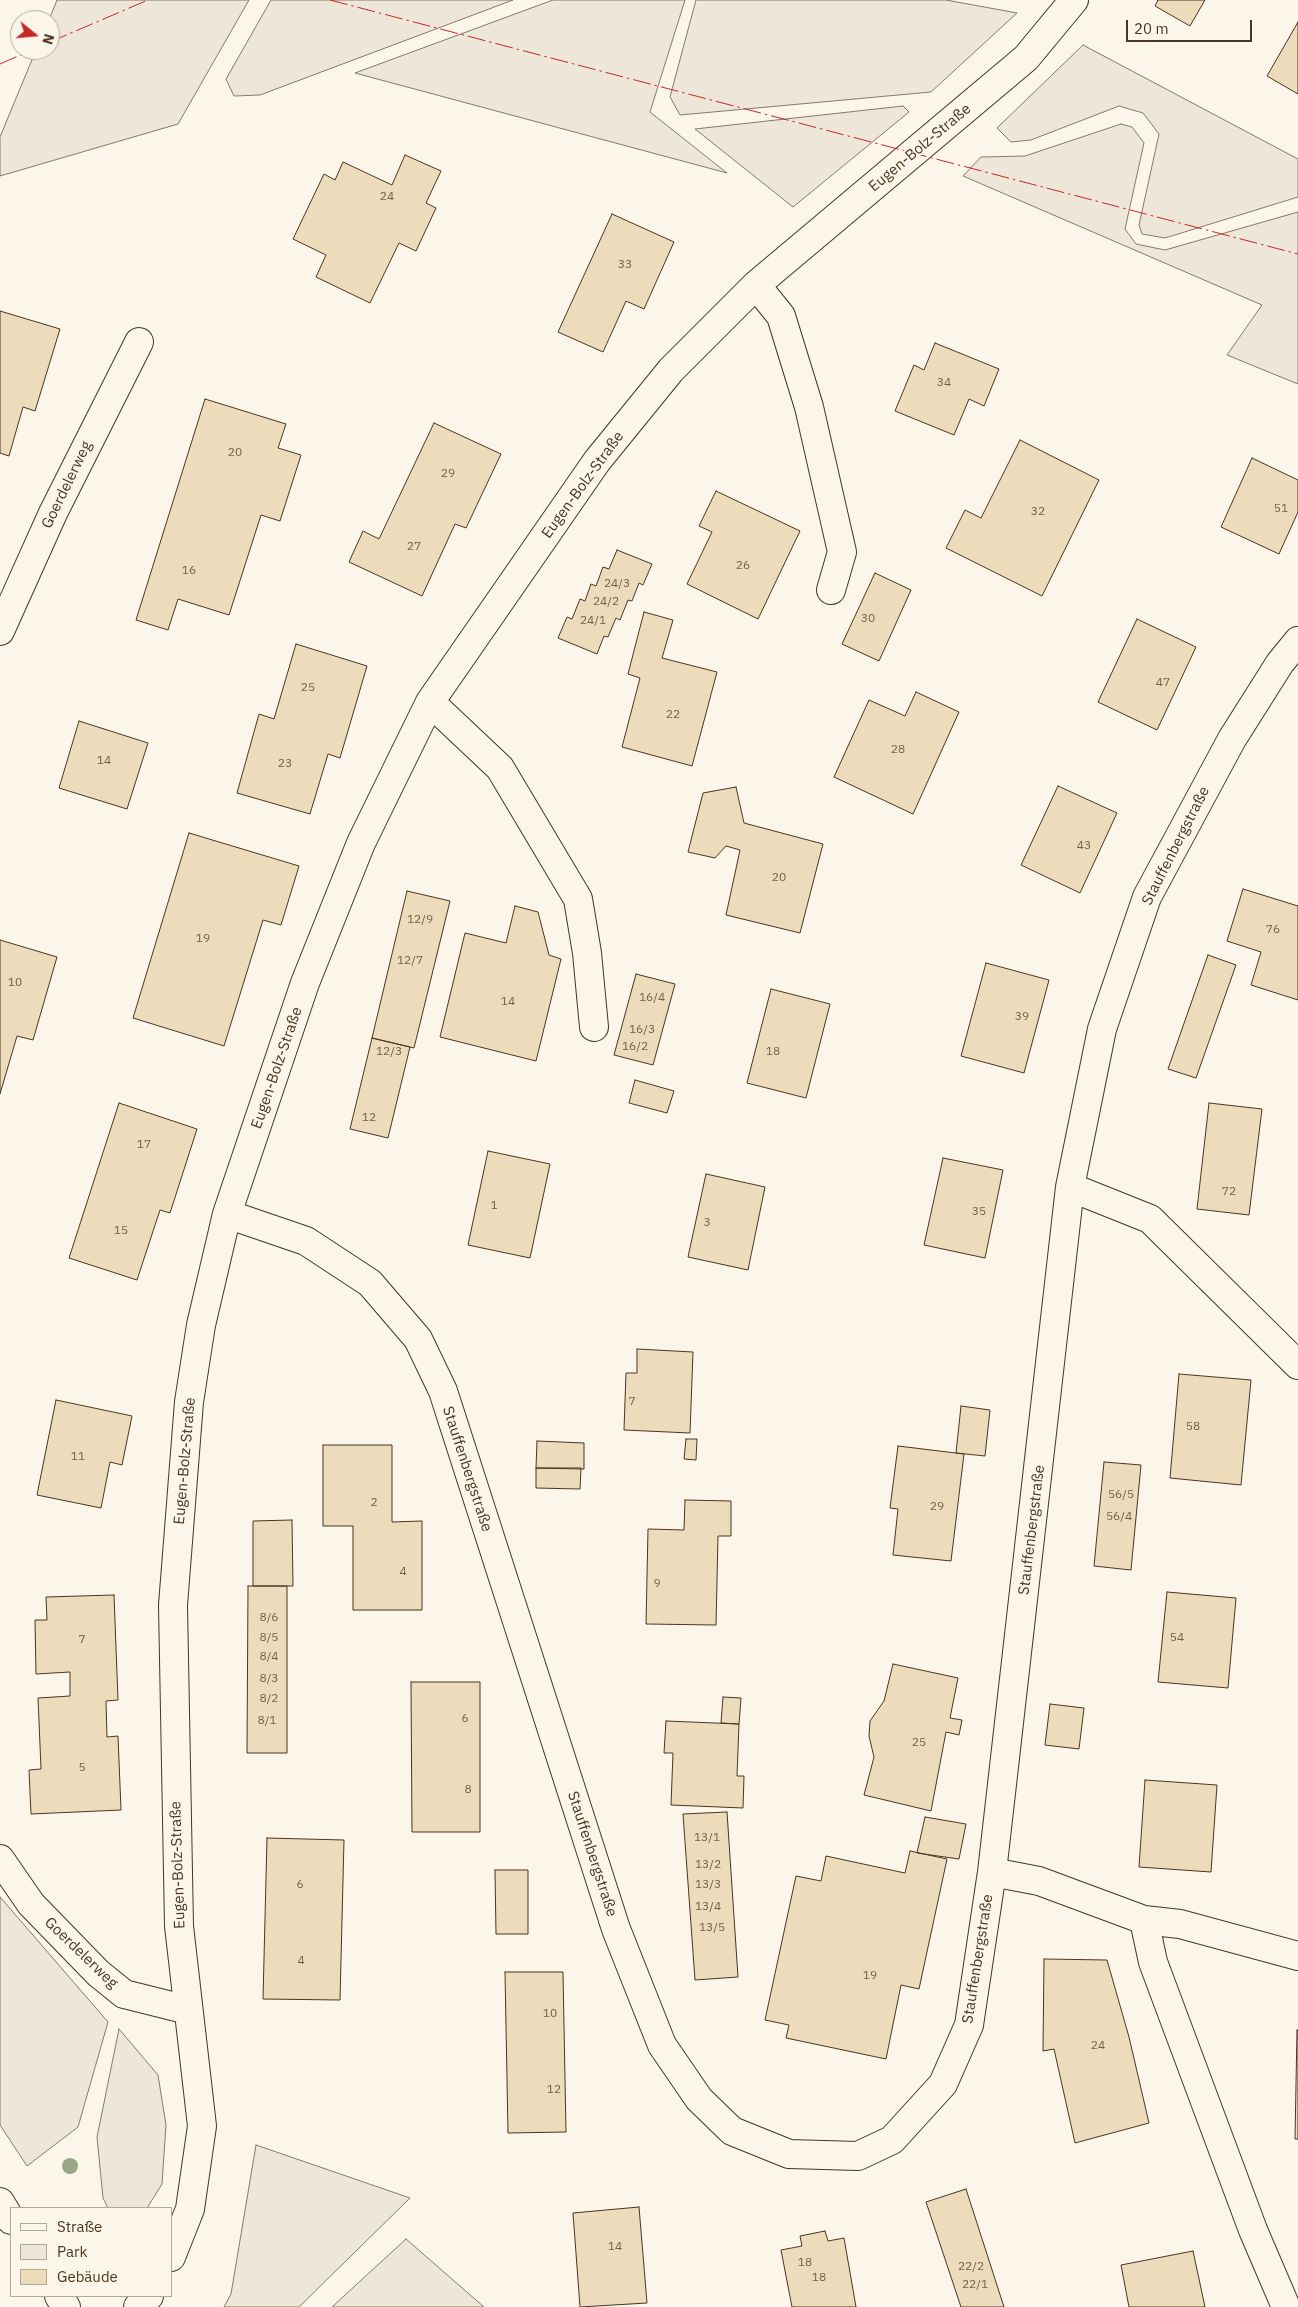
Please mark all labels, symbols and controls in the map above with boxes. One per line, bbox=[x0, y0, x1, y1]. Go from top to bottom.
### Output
north arrow bbox=[10, 10, 60, 60]
scale bar bbox=[1128, 10, 1254, 42]
text: 20 m bbox=[1134, 19, 1169, 38]
text: N bbox=[38, 32, 58, 47]
street label: Eugen-Bolz-Straße bbox=[865, 100, 975, 196]
house number: 24 bbox=[380, 190, 394, 204]
house number: 33 bbox=[618, 258, 632, 272]
house number: 34 bbox=[937, 376, 951, 390]
street label: Eugen-Bolz-Straße bbox=[538, 428, 628, 542]
street label: Goerdelerweg bbox=[38, 438, 96, 532]
house number: 20 bbox=[228, 446, 242, 460]
house number: 29 bbox=[441, 467, 455, 481]
house number: 51 bbox=[1274, 502, 1288, 516]
house number: 32 bbox=[1031, 505, 1045, 519]
house number: 27 bbox=[407, 540, 421, 554]
house number: 26 bbox=[736, 559, 750, 573]
house number: 16 bbox=[182, 564, 196, 578]
house number: 24/3 bbox=[604, 577, 630, 591]
house number: 24/2 bbox=[593, 595, 619, 609]
house number: 30 bbox=[861, 612, 875, 626]
house number: 24/1 bbox=[580, 614, 606, 628]
house number: 47 bbox=[1156, 676, 1170, 690]
house number: 25 bbox=[301, 681, 315, 695]
house number: 22 bbox=[666, 708, 680, 722]
house number: 28 bbox=[891, 743, 905, 757]
house number: 14 bbox=[97, 754, 111, 768]
house number: 23 bbox=[278, 757, 292, 771]
street label: Stauffenbergstraße bbox=[1138, 784, 1214, 908]
house number: 43 bbox=[1077, 839, 1091, 853]
house number: 20 bbox=[772, 871, 786, 885]
house number: 12/9 bbox=[407, 913, 433, 927]
house number: 76 bbox=[1266, 923, 1280, 937]
house number: 19 bbox=[196, 932, 210, 946]
house number: 12/7 bbox=[397, 954, 423, 968]
house number: 10 bbox=[8, 976, 22, 990]
house number: 16/4 bbox=[639, 991, 665, 1005]
house number: 14 bbox=[501, 995, 515, 1009]
street label: Eugen-Bolz-Straße bbox=[248, 1005, 306, 1131]
house number: 39 bbox=[1015, 1010, 1029, 1024]
house number: 16/3 bbox=[629, 1023, 655, 1037]
house number: 16/2 bbox=[622, 1040, 648, 1054]
house number: 12/3 bbox=[376, 1045, 402, 1059]
house number: 18 bbox=[766, 1045, 780, 1059]
house number: 12 bbox=[362, 1111, 376, 1125]
house number: 17 bbox=[137, 1138, 151, 1152]
house number: 72 bbox=[1222, 1185, 1236, 1199]
house number: 1 bbox=[490, 1199, 498, 1213]
house number: 35 bbox=[972, 1205, 986, 1219]
house number: 3 bbox=[703, 1216, 711, 1230]
house number: 15 bbox=[114, 1224, 128, 1238]
house number: 7 bbox=[628, 1395, 636, 1409]
street label: Eugen-Bolz-Straße bbox=[170, 1397, 200, 1525]
street label: Stauffenbergstraße bbox=[438, 1404, 496, 1534]
house number: 58 bbox=[1186, 1420, 1200, 1434]
house number: 11 bbox=[71, 1450, 85, 1464]
street label: Stauffenbergstraße bbox=[1015, 1464, 1049, 1596]
house number: 56/5 bbox=[1108, 1488, 1134, 1502]
house number: 2 bbox=[370, 1496, 378, 1510]
house number: 29 bbox=[930, 1500, 944, 1514]
house number: 56/4 bbox=[1106, 1510, 1132, 1524]
house number: 4 bbox=[399, 1565, 407, 1579]
house number: 9 bbox=[653, 1577, 661, 1591]
house number: 8/6 bbox=[260, 1611, 278, 1625]
house number: 8/5 bbox=[260, 1631, 278, 1645]
house number: 54 bbox=[1170, 1631, 1184, 1645]
house number: 7 bbox=[78, 1633, 86, 1647]
house number: 8/4 bbox=[260, 1650, 278, 1664]
house number: 8/3 bbox=[260, 1672, 278, 1686]
house number: 8/2 bbox=[260, 1692, 278, 1706]
house number: 6 bbox=[461, 1712, 469, 1726]
house number: 8/1 bbox=[258, 1714, 276, 1728]
house number: 25 bbox=[912, 1736, 926, 1750]
house number: 5 bbox=[78, 1761, 86, 1775]
house number: 8 bbox=[464, 1783, 472, 1797]
street label: Stauffenbergstraße bbox=[563, 1789, 621, 1919]
street label: Eugen-Bolz-Straße bbox=[167, 1801, 189, 1929]
house number: 13/1 bbox=[694, 1831, 720, 1845]
house number: 13/2 bbox=[695, 1858, 721, 1872]
house number: 6 bbox=[296, 1878, 304, 1892]
house number: 13/3 bbox=[695, 1878, 721, 1892]
street label: Stauffenbergstraße bbox=[959, 1893, 997, 2025]
house number: 13/4 bbox=[695, 1900, 721, 1914]
street label: Goerdelerweg bbox=[41, 1914, 121, 1992]
house number: 13/5 bbox=[699, 1921, 725, 1935]
house number: 4 bbox=[297, 1954, 305, 1968]
house number: 19 bbox=[863, 1969, 877, 1983]
house number: 10 bbox=[543, 2007, 557, 2021]
house number: 24 bbox=[1091, 2039, 1105, 2053]
house number: 12 bbox=[547, 2083, 561, 2097]
legend bbox=[10, 2207, 172, 2297]
text: Straße bbox=[57, 2217, 102, 2236]
house number: 14 bbox=[608, 2240, 622, 2254]
text: Park bbox=[57, 2242, 87, 2261]
house number: 18 bbox=[798, 2256, 812, 2270]
house number: 22/2 bbox=[958, 2260, 984, 2274]
text: Gebäude bbox=[57, 2267, 118, 2286]
house number: 18 bbox=[812, 2271, 826, 2285]
house number: 22/1 bbox=[962, 2278, 988, 2292]

